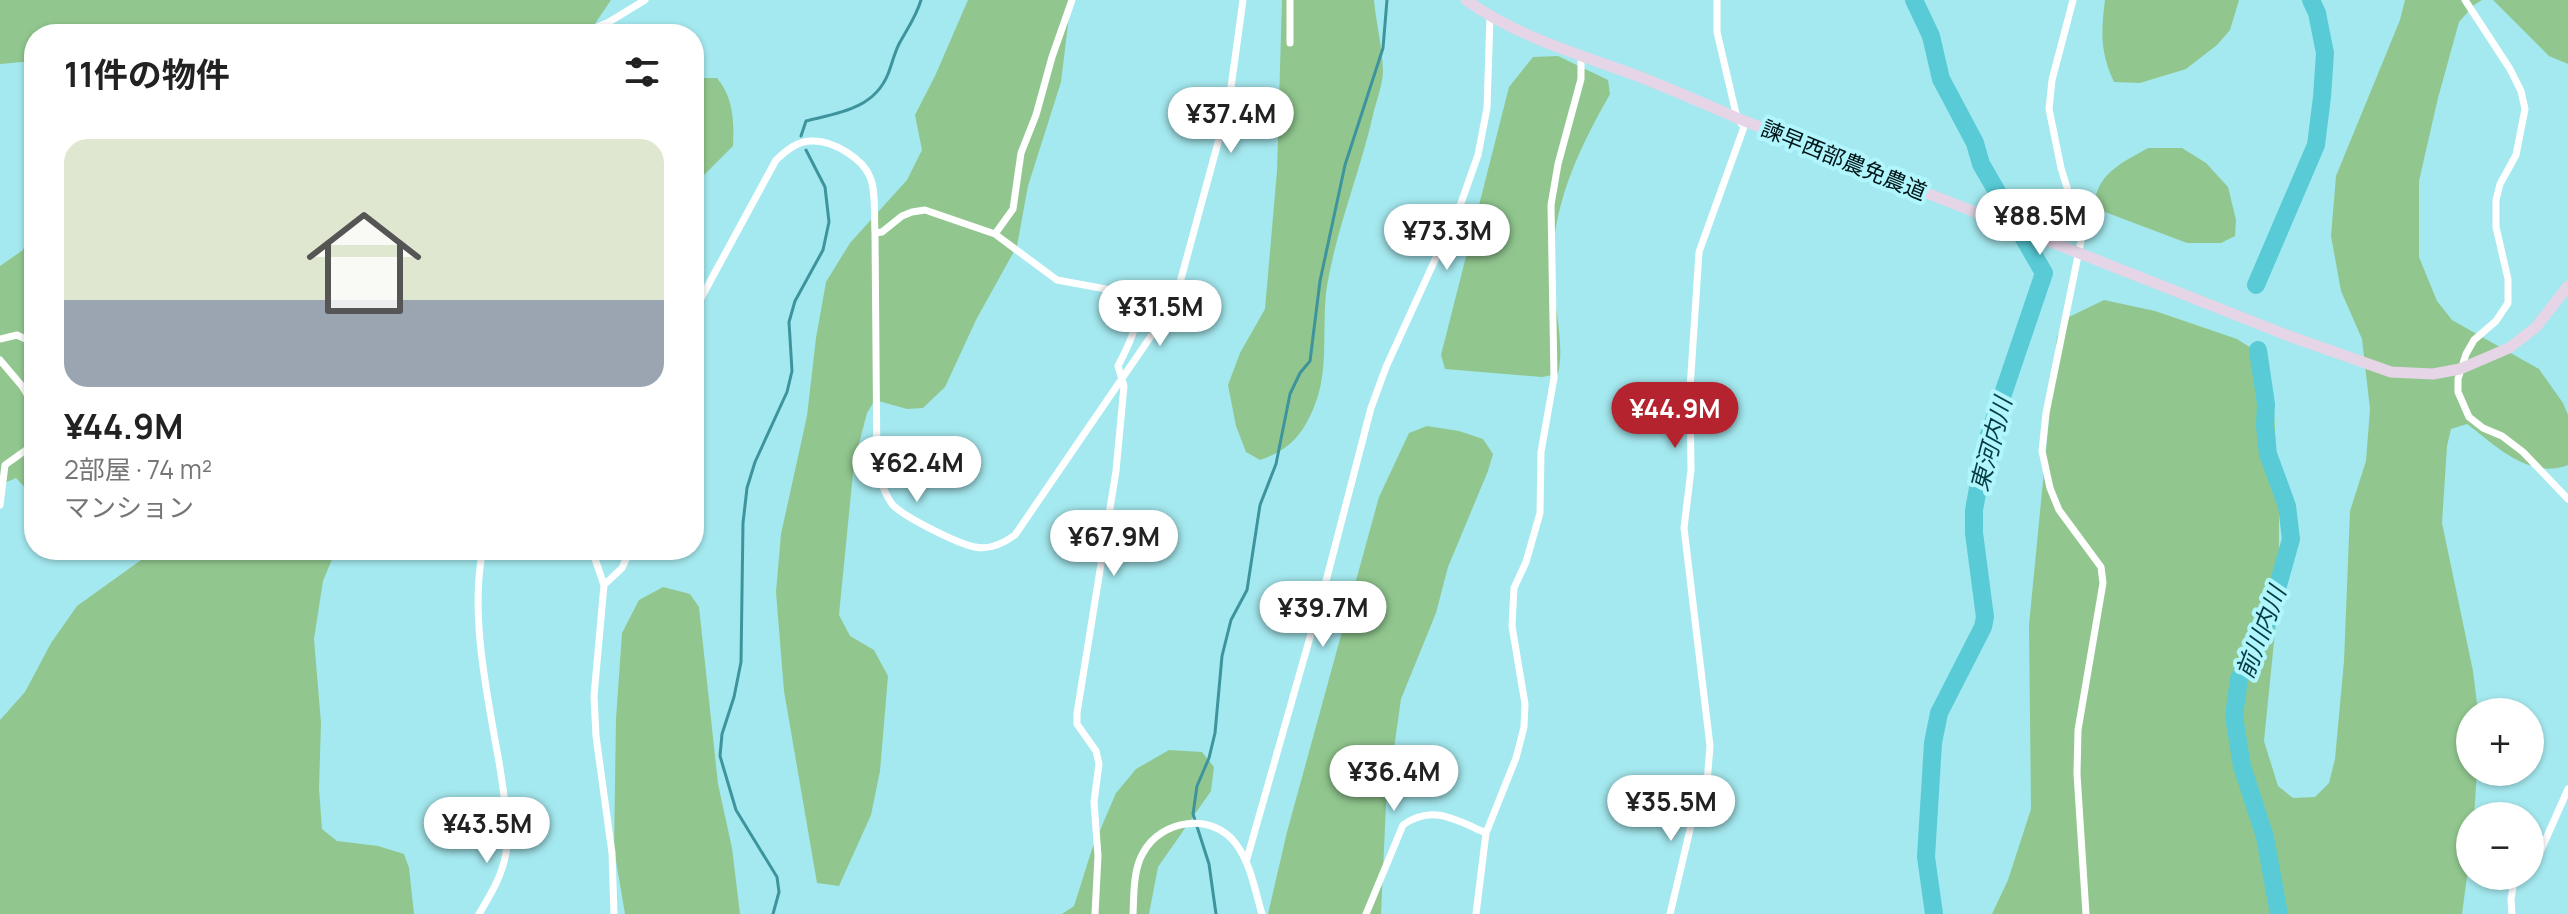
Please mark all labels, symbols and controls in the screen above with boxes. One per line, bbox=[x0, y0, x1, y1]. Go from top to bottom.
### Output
icon: filters bbox=[620, 50, 664, 94]
text: 11件の物件 bbox=[64, 51, 230, 97]
pin: ¥37.4M bbox=[1166, 87, 1296, 155]
text: ¥37.4M bbox=[1186, 95, 1276, 131]
street label: 諫早西部農免農道 bbox=[1757, 113, 1931, 207]
pin: ¥88.5M bbox=[1975, 189, 2105, 257]
icon: home bbox=[292, 191, 436, 335]
text: ¥88.5M bbox=[1993, 197, 2087, 233]
pin: ¥73.3M bbox=[1382, 204, 1512, 272]
text: ¥73.3M bbox=[1402, 212, 1492, 248]
pin: ¥31.5M bbox=[1095, 280, 1225, 348]
text: ¥31.5M bbox=[1117, 288, 1203, 324]
pin: ¥44.9M bbox=[1610, 382, 1740, 450]
text: ¥44.9M bbox=[1629, 390, 1721, 426]
water label: 東河内川 bbox=[1962, 390, 2019, 495]
text: ¥44.9M bbox=[64, 403, 183, 449]
pin: ¥62.4M bbox=[852, 436, 982, 504]
text: ¥62.4M bbox=[870, 444, 964, 480]
text: 2部屋 · 74 m² bbox=[64, 451, 212, 487]
text: マンション bbox=[64, 489, 194, 525]
pin: ¥67.9M bbox=[1049, 510, 1179, 578]
text: ¥67.9M bbox=[1068, 518, 1160, 554]
water label: 前川内川 bbox=[2227, 578, 2294, 683]
pin: ¥39.7M bbox=[1258, 581, 1388, 649]
text: ¥39.7M bbox=[1277, 589, 1369, 625]
map controls bbox=[2456, 698, 2544, 890]
button: + bbox=[2456, 698, 2544, 786]
pin: ¥36.4M bbox=[1329, 745, 1459, 813]
text: ¥36.4M bbox=[1347, 753, 1441, 789]
pin: ¥35.5M bbox=[1606, 775, 1736, 843]
text: ¥35.5M bbox=[1625, 783, 1717, 819]
pin: ¥43.5M bbox=[422, 797, 552, 865]
button: − bbox=[2456, 802, 2544, 890]
text: ¥43.5M bbox=[442, 805, 532, 841]

